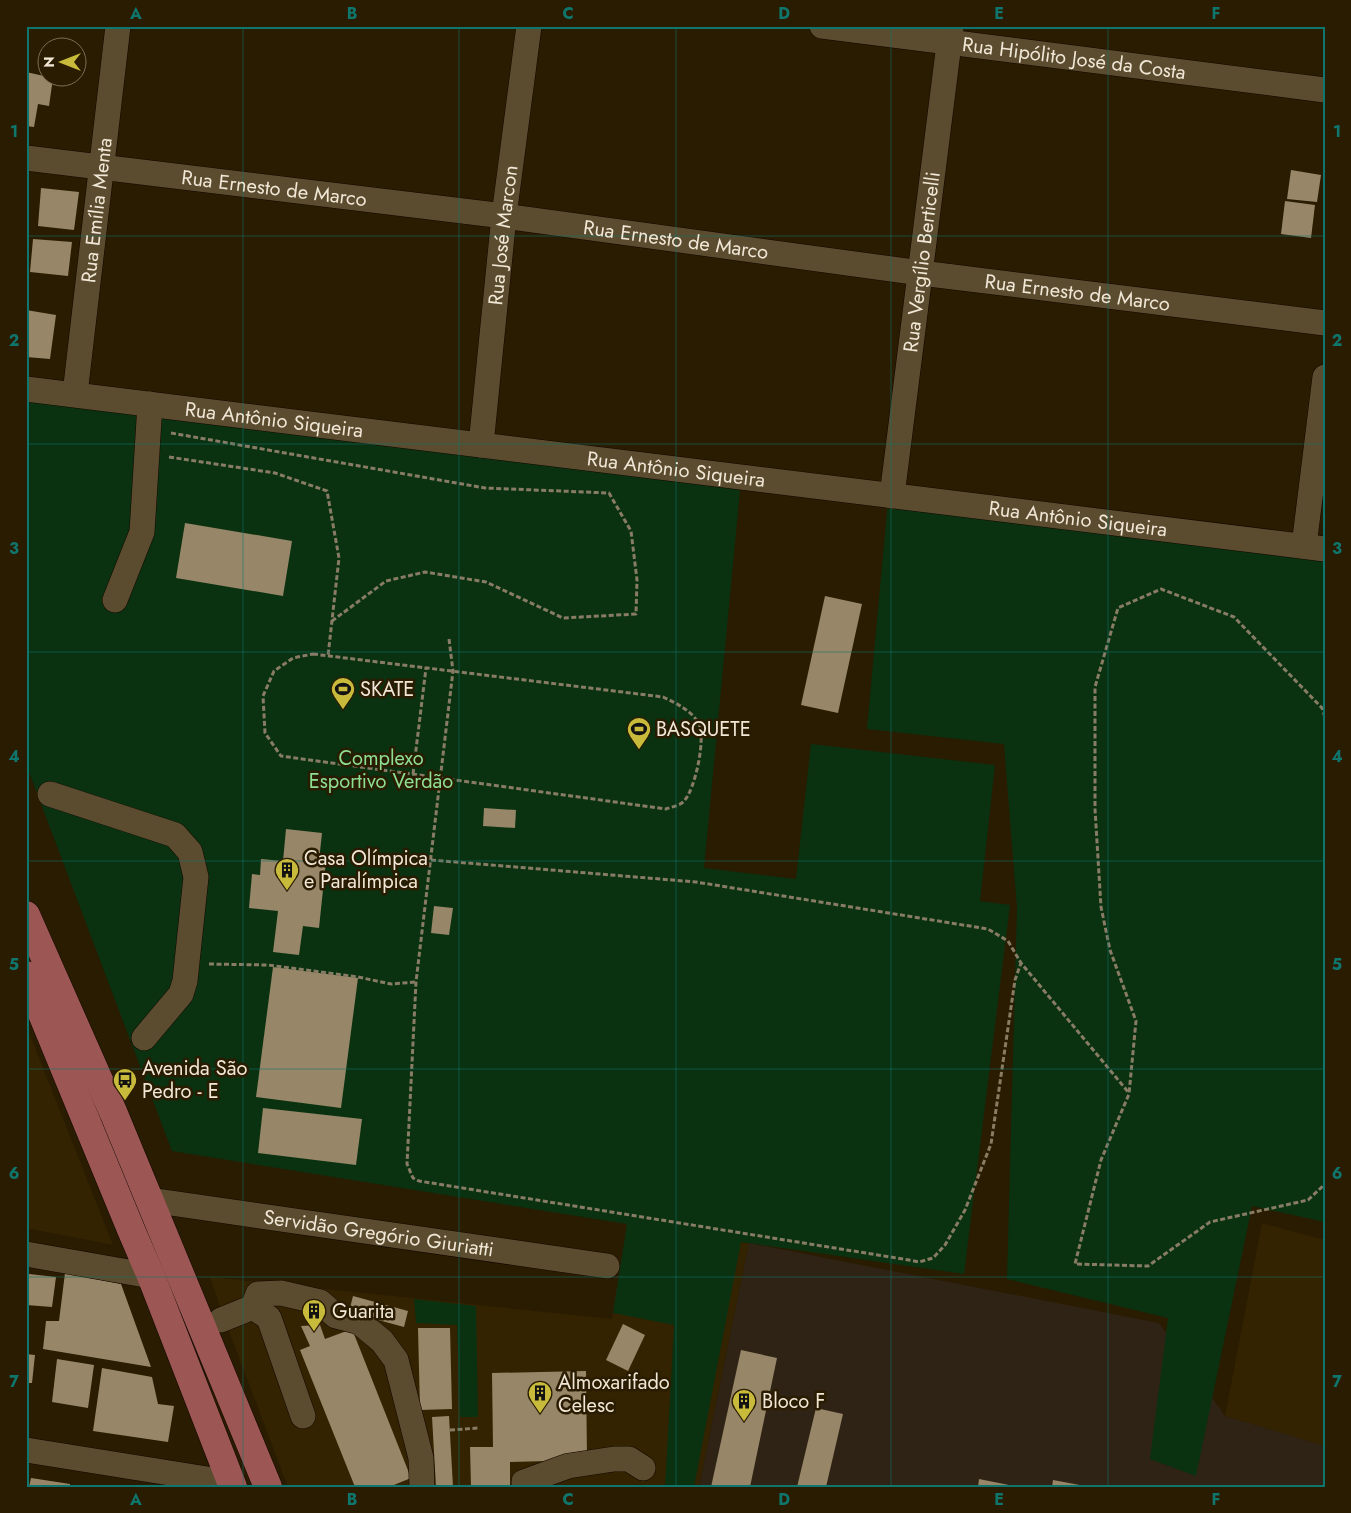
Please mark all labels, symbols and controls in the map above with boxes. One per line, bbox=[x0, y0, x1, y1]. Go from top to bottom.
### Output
text: A bbox=[129, 2, 142, 25]
text: B bbox=[347, 2, 357, 25]
text: C bbox=[562, 2, 574, 25]
text: D bbox=[778, 2, 790, 25]
text: E bbox=[994, 2, 1004, 25]
text: F bbox=[1212, 2, 1220, 25]
street label: Rua Hipólito José da Costa bbox=[960, 30, 1187, 87]
north arrow bbox=[38, 38, 88, 88]
text: N bbox=[39, 56, 59, 68]
text: 1 bbox=[10, 120, 18, 143]
text: 1 bbox=[1333, 120, 1341, 143]
street label: Rua Emília Menta bbox=[74, 136, 120, 285]
street label: Rua Ernesto de Marco bbox=[180, 163, 368, 214]
street label: Rua José Marcon bbox=[481, 163, 526, 307]
street label: Rua Vergílio Berticelli bbox=[896, 170, 948, 354]
street label: Rua Ernesto de Marco bbox=[582, 213, 770, 267]
street label: Rua Ernesto de Marco bbox=[983, 267, 1172, 319]
text: 2 bbox=[9, 329, 19, 352]
text: 2 bbox=[1332, 329, 1342, 352]
street label: Rua Antônio Siqueira bbox=[183, 395, 365, 445]
street label: Rua Antônio Siqueira bbox=[585, 444, 767, 495]
street label: Rua Antônio Siqueira bbox=[987, 494, 1169, 544]
text: 3 bbox=[9, 537, 19, 560]
text: 3 bbox=[1332, 537, 1342, 560]
place label: SKATE bbox=[360, 675, 414, 704]
sports icon: SKATE bbox=[330, 676, 356, 710]
place label: BASQUETE bbox=[656, 715, 751, 744]
sports icon: BASQUETE bbox=[626, 716, 652, 750]
park label: Complexo Esportivo Verdão bbox=[309, 744, 453, 796]
text: 4 bbox=[8, 745, 20, 768]
text: 4 bbox=[1331, 745, 1343, 768]
place label: Casa Olímpica e Paralímpica bbox=[304, 844, 428, 896]
building icon: Casa Olímpica e Paralímpica bbox=[274, 857, 300, 891]
text: 5 bbox=[9, 953, 19, 976]
text: 5 bbox=[1332, 953, 1342, 976]
place label: Avenida São Pedro - E bbox=[142, 1054, 247, 1106]
bus stop icon: Avenida São Pedro - E bbox=[112, 1067, 138, 1101]
text: 6 bbox=[9, 1162, 19, 1185]
text: 6 bbox=[1332, 1162, 1342, 1185]
street label: Servidão Gregório Giuriatti bbox=[262, 1203, 496, 1264]
place label: Guarita bbox=[332, 1297, 394, 1326]
building icon: Guarita bbox=[301, 1298, 327, 1332]
place label: Almoxarifado Celesc bbox=[558, 1368, 670, 1420]
text: 7 bbox=[9, 1370, 19, 1393]
text: 7 bbox=[1332, 1370, 1342, 1393]
building icon: Almoxarifado Celesc bbox=[527, 1380, 553, 1414]
place label: Bloco F bbox=[762, 1387, 825, 1416]
building icon: Bloco F bbox=[731, 1388, 757, 1422]
text: A bbox=[129, 1488, 142, 1511]
text: B bbox=[347, 1488, 357, 1511]
text: C bbox=[562, 1488, 574, 1511]
text: D bbox=[778, 1488, 790, 1511]
text: E bbox=[994, 1488, 1004, 1511]
text: F bbox=[1212, 1488, 1220, 1511]

